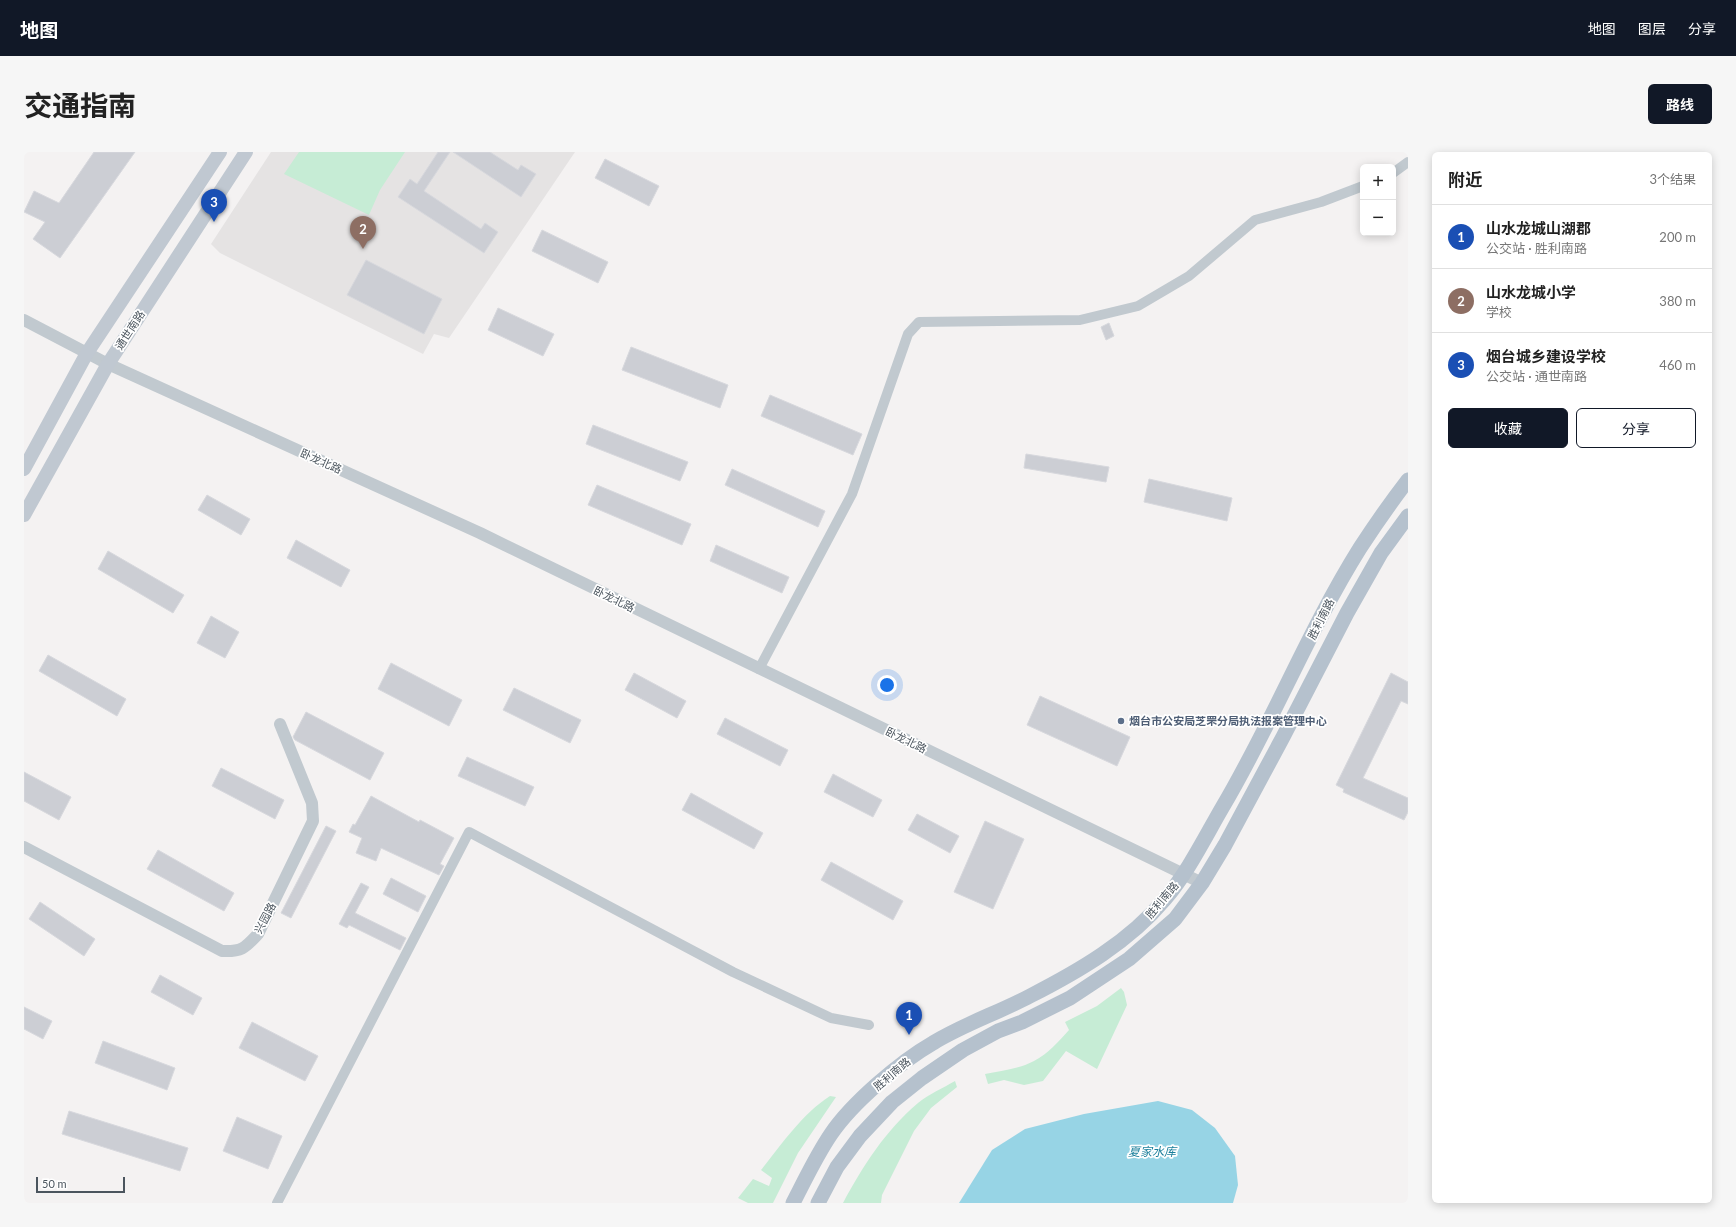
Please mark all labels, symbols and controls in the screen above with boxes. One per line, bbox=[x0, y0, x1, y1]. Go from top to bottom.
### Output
text: 地图 bbox=[20, 18, 58, 41]
text: 地图 bbox=[1588, 20, 1616, 37]
text: 图层 bbox=[1638, 20, 1666, 37]
text: 分享 bbox=[1688, 20, 1716, 37]
button: 路线 bbox=[1648, 84, 1712, 124]
text: 交通指南 bbox=[24, 88, 136, 122]
map controls bbox=[1360, 164, 1396, 236]
button: + bbox=[1360, 164, 1396, 200]
text: 附近 bbox=[1448, 169, 1482, 190]
text: 3个结果 bbox=[1649, 171, 1696, 187]
pin: 3 bbox=[201, 189, 227, 222]
button: − bbox=[1360, 200, 1396, 236]
pin: 2 bbox=[350, 216, 376, 249]
text: 山水龙城山湖郡 bbox=[1486, 219, 1591, 237]
text: 1 bbox=[1457, 229, 1465, 245]
text: 200 m bbox=[1659, 229, 1696, 245]
text: 公交站 · 胜利南路 bbox=[1486, 240, 1587, 256]
text: 山水龙城小学 bbox=[1486, 283, 1576, 301]
text: 2 bbox=[1457, 293, 1465, 309]
text: 380 m bbox=[1659, 293, 1696, 309]
text: 学校 bbox=[1486, 304, 1512, 320]
street label: 通世南路 bbox=[112, 308, 147, 352]
text: 烟台城乡建设学校 bbox=[1486, 347, 1606, 365]
text: 3 bbox=[1457, 357, 1465, 373]
text: 460 m bbox=[1659, 357, 1696, 373]
text: 公交站 · 通世南路 bbox=[1486, 368, 1587, 384]
button: 收藏 bbox=[1448, 408, 1568, 448]
button: 分享 bbox=[1576, 408, 1696, 448]
street label: 卧龙北路 bbox=[298, 446, 344, 475]
street label: 卧龙北路 bbox=[592, 583, 637, 614]
street label: 胜利南路 bbox=[1305, 596, 1336, 641]
your location bbox=[877, 675, 897, 695]
place label: 烟台市公安局芝罘分局执法报案管理中心 bbox=[1129, 714, 1327, 727]
marker: 烟台市公安局芝罘分局执法报案管理中心 bbox=[1116, 716, 1126, 726]
street label: 卧龙北路 bbox=[884, 724, 929, 755]
street label: 胜利南路 bbox=[1142, 879, 1181, 921]
street label: 兴园路 bbox=[251, 900, 278, 935]
pin: 1 bbox=[896, 1002, 922, 1035]
street label: 胜利南路 bbox=[871, 1054, 913, 1093]
water label: 夏家水库 bbox=[1128, 1144, 1178, 1159]
scale bar bbox=[36, 1175, 125, 1194]
text: 50 m bbox=[42, 1177, 67, 1190]

